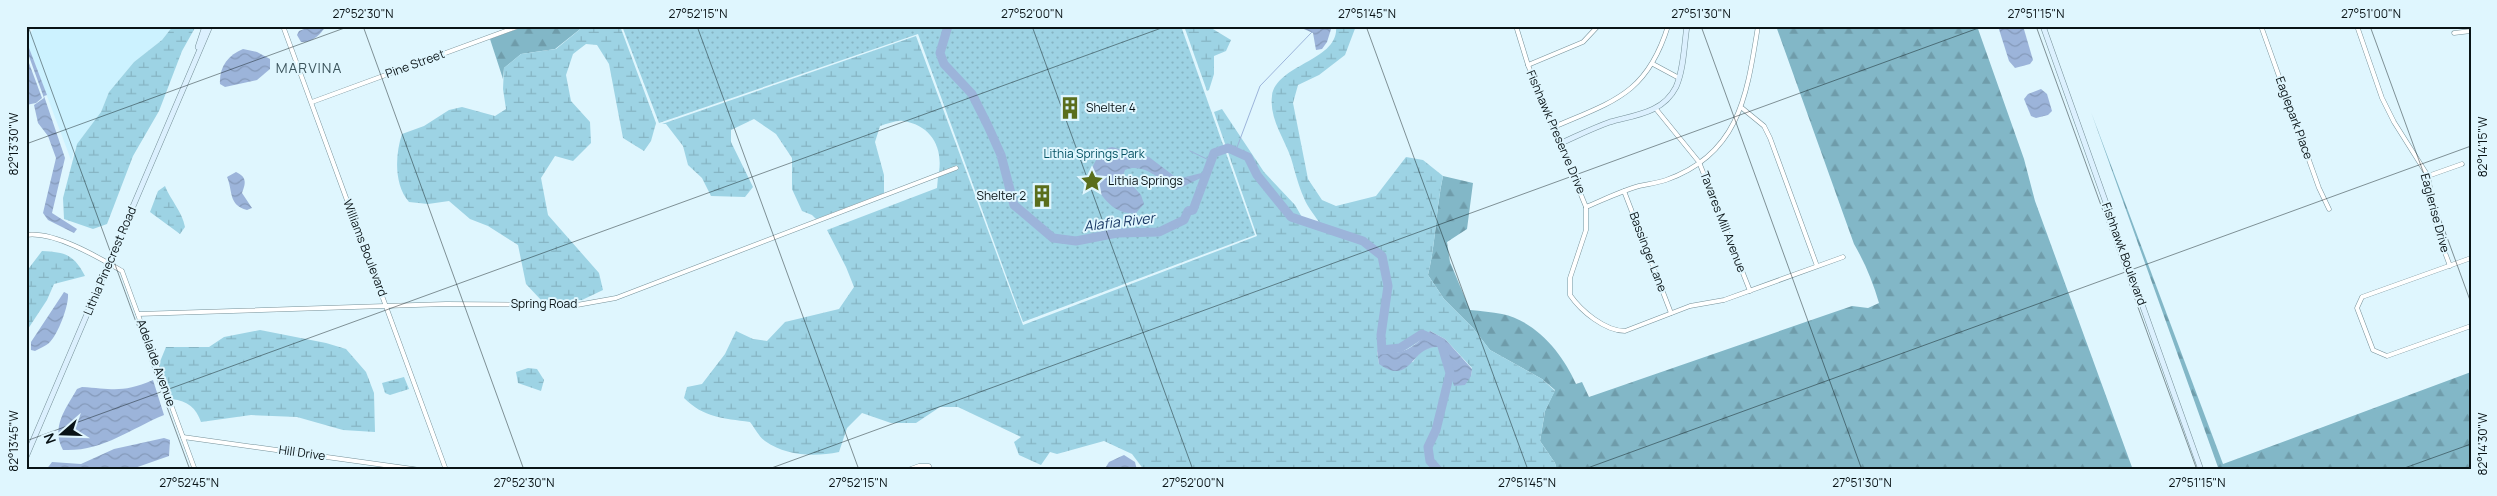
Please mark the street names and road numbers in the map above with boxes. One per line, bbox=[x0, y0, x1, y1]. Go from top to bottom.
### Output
street label: Pine Street bbox=[383, 45, 447, 82]
street label: Fishhawk Preserve Drive bbox=[1523, 67, 1590, 196]
street label: Eaglepark Place bbox=[2272, 74, 2317, 162]
street label: Tavares Mill Avenue bbox=[1696, 169, 1751, 275]
street label: Eaglerise Drive bbox=[2417, 171, 2454, 254]
street label: Williams Boulevard bbox=[339, 197, 392, 299]
street label: Fishhawk Boulevard bbox=[2098, 200, 2151, 308]
street label: Lithia Pinecrest Road bbox=[79, 204, 140, 318]
street label: Bassinger Lane bbox=[1625, 209, 1672, 294]
street label: Spring Road bbox=[511, 295, 577, 312]
street label: Adelaide Avenue bbox=[133, 317, 180, 409]
street label: Hill Drive bbox=[278, 441, 327, 464]

